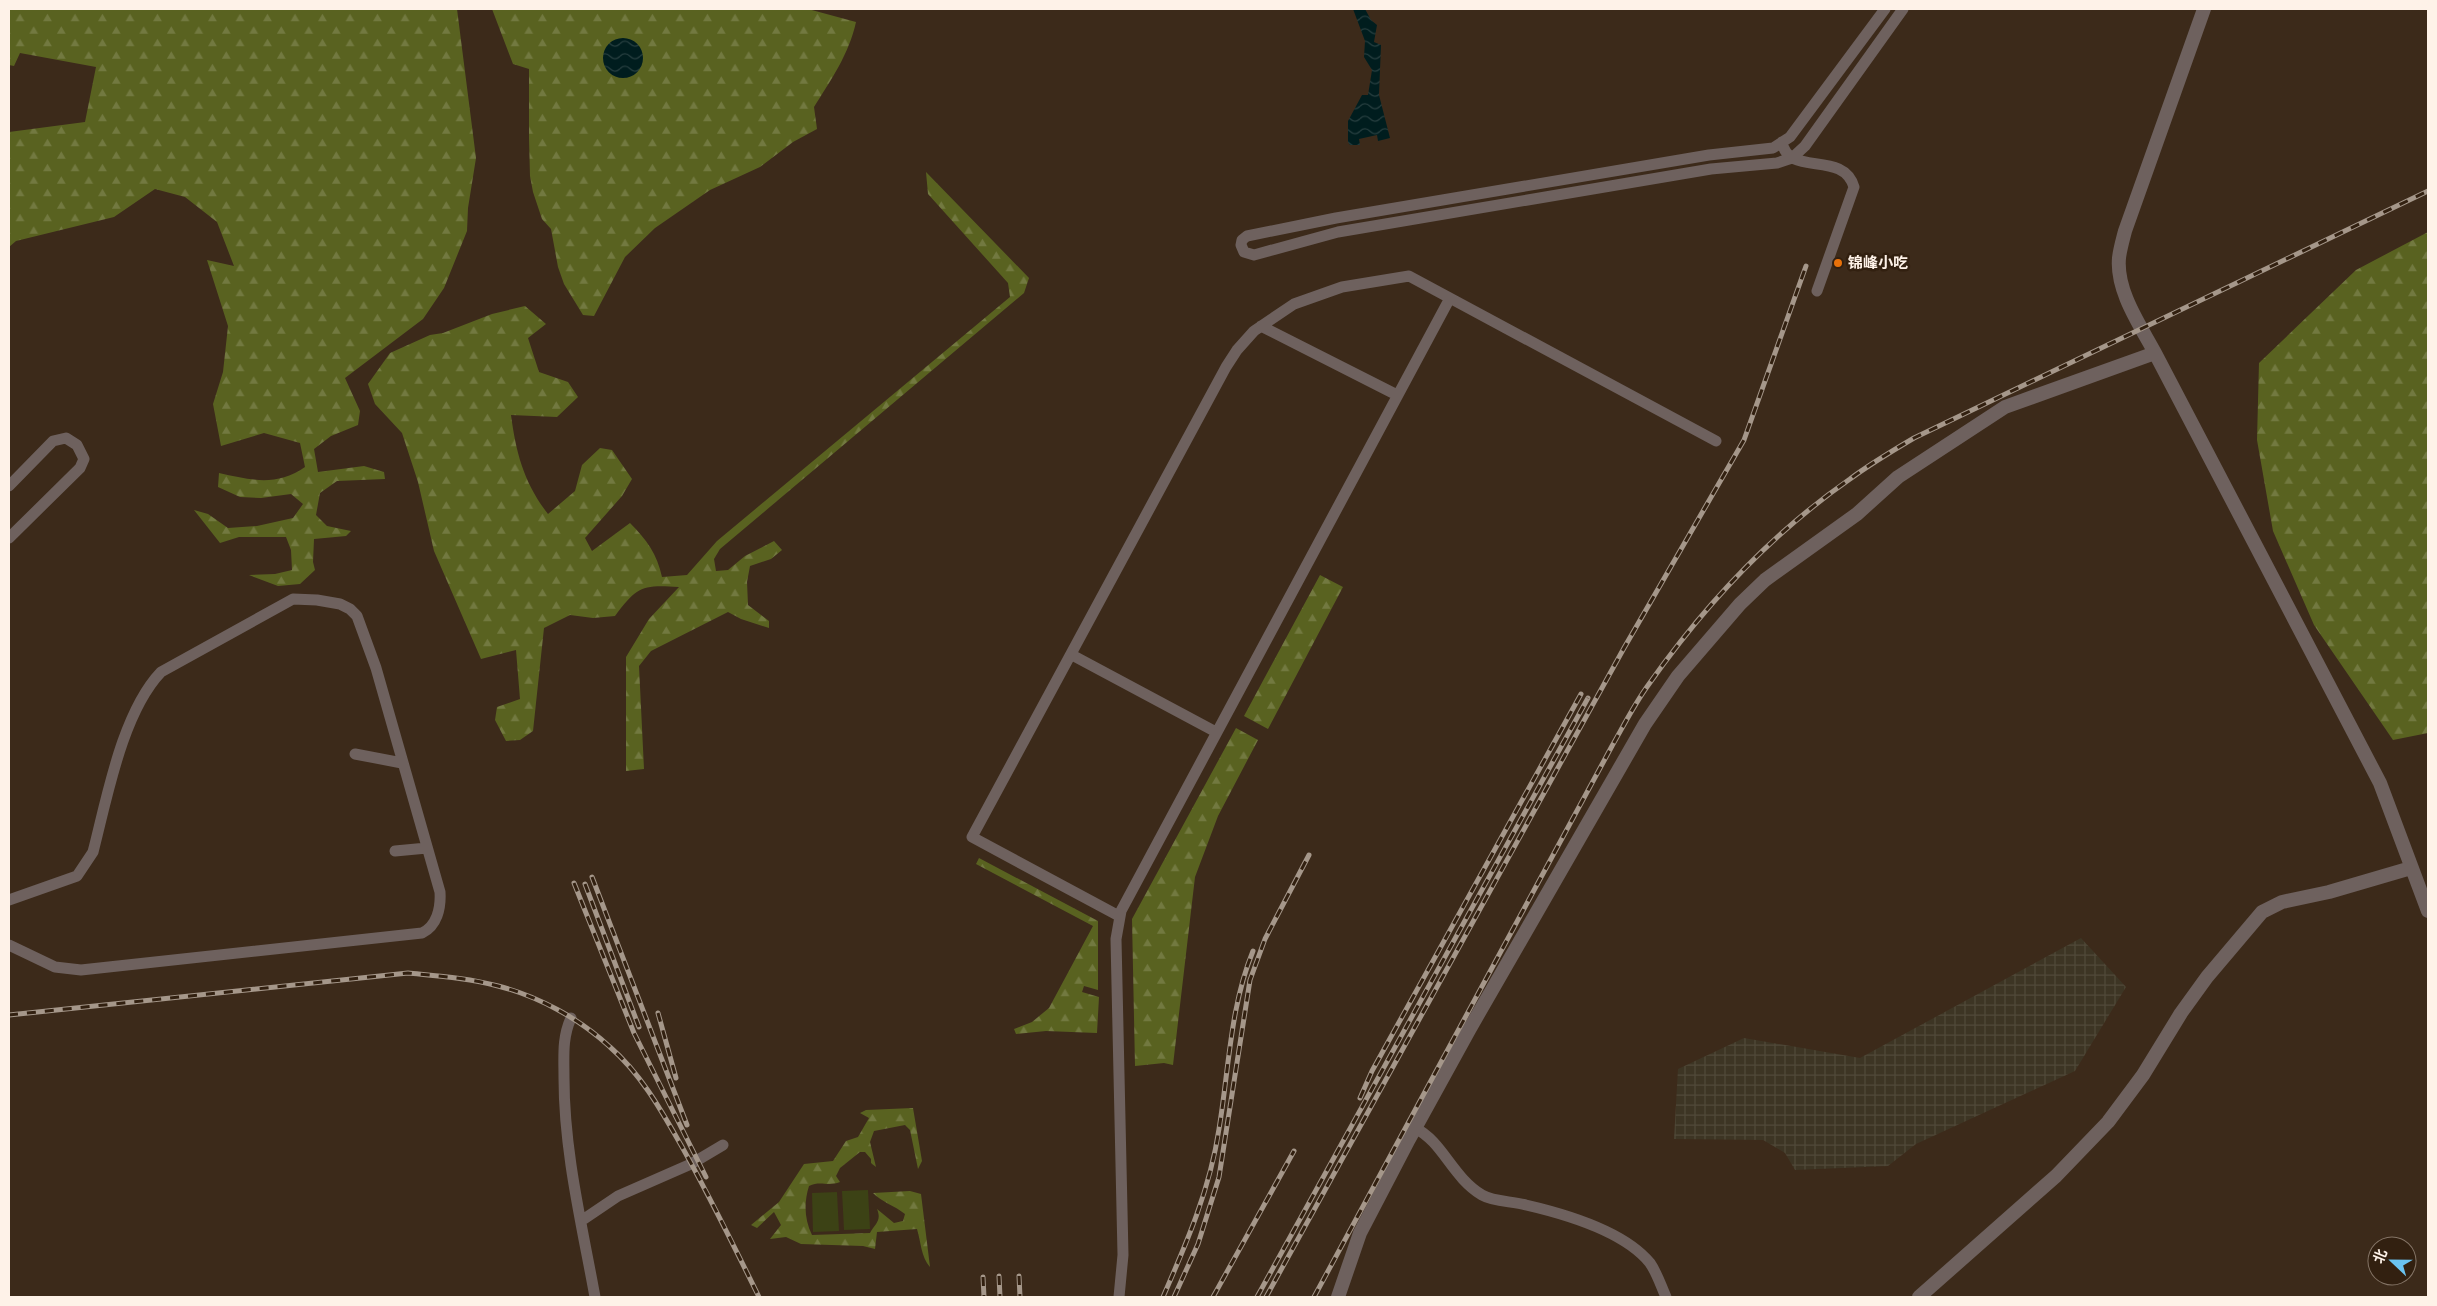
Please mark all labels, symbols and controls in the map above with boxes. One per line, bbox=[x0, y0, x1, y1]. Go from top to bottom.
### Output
place label: 锦峰小吃 bbox=[1848, 254, 1908, 272]
marker: 锦峰小吃 bbox=[1832, 257, 1844, 269]
north arrow bbox=[2367, 1236, 2417, 1286]
text: 北 bbox=[2370, 1247, 2391, 1266]

